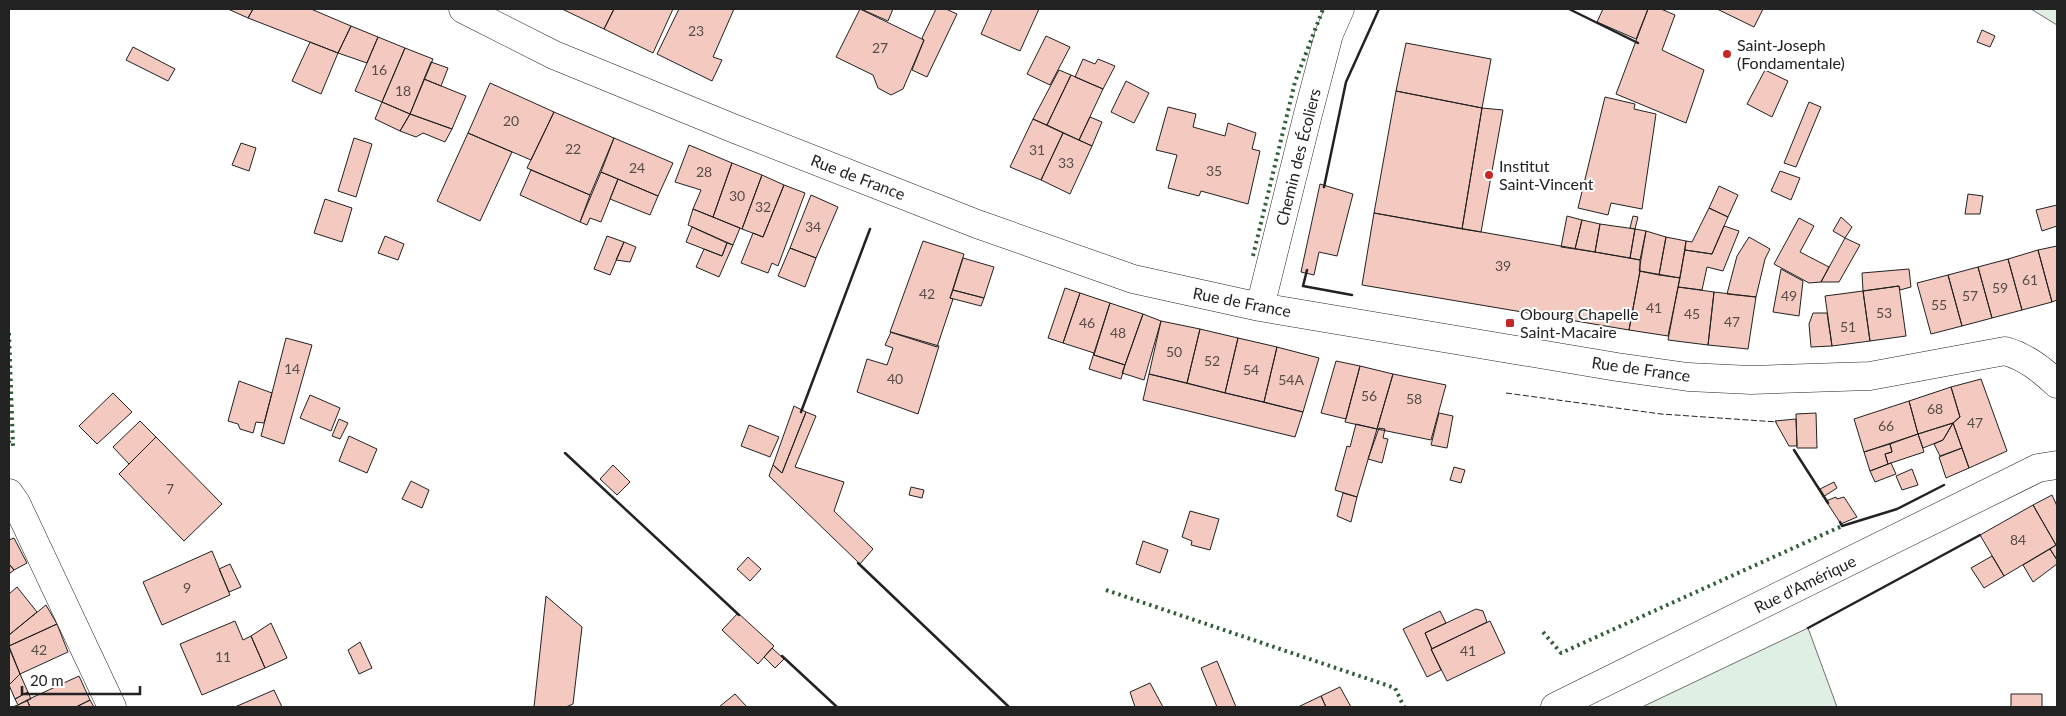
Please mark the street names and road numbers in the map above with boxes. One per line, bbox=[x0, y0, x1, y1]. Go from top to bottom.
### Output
street label: Chemin des Écoliers bbox=[1271, 86, 1324, 227]
street label: Rue de France bbox=[808, 150, 908, 203]
street label: Rue de France bbox=[1191, 283, 1293, 320]
street label: Rue de France bbox=[1590, 352, 1692, 385]
street label: Rue d'Amérique bbox=[1751, 551, 1859, 616]

